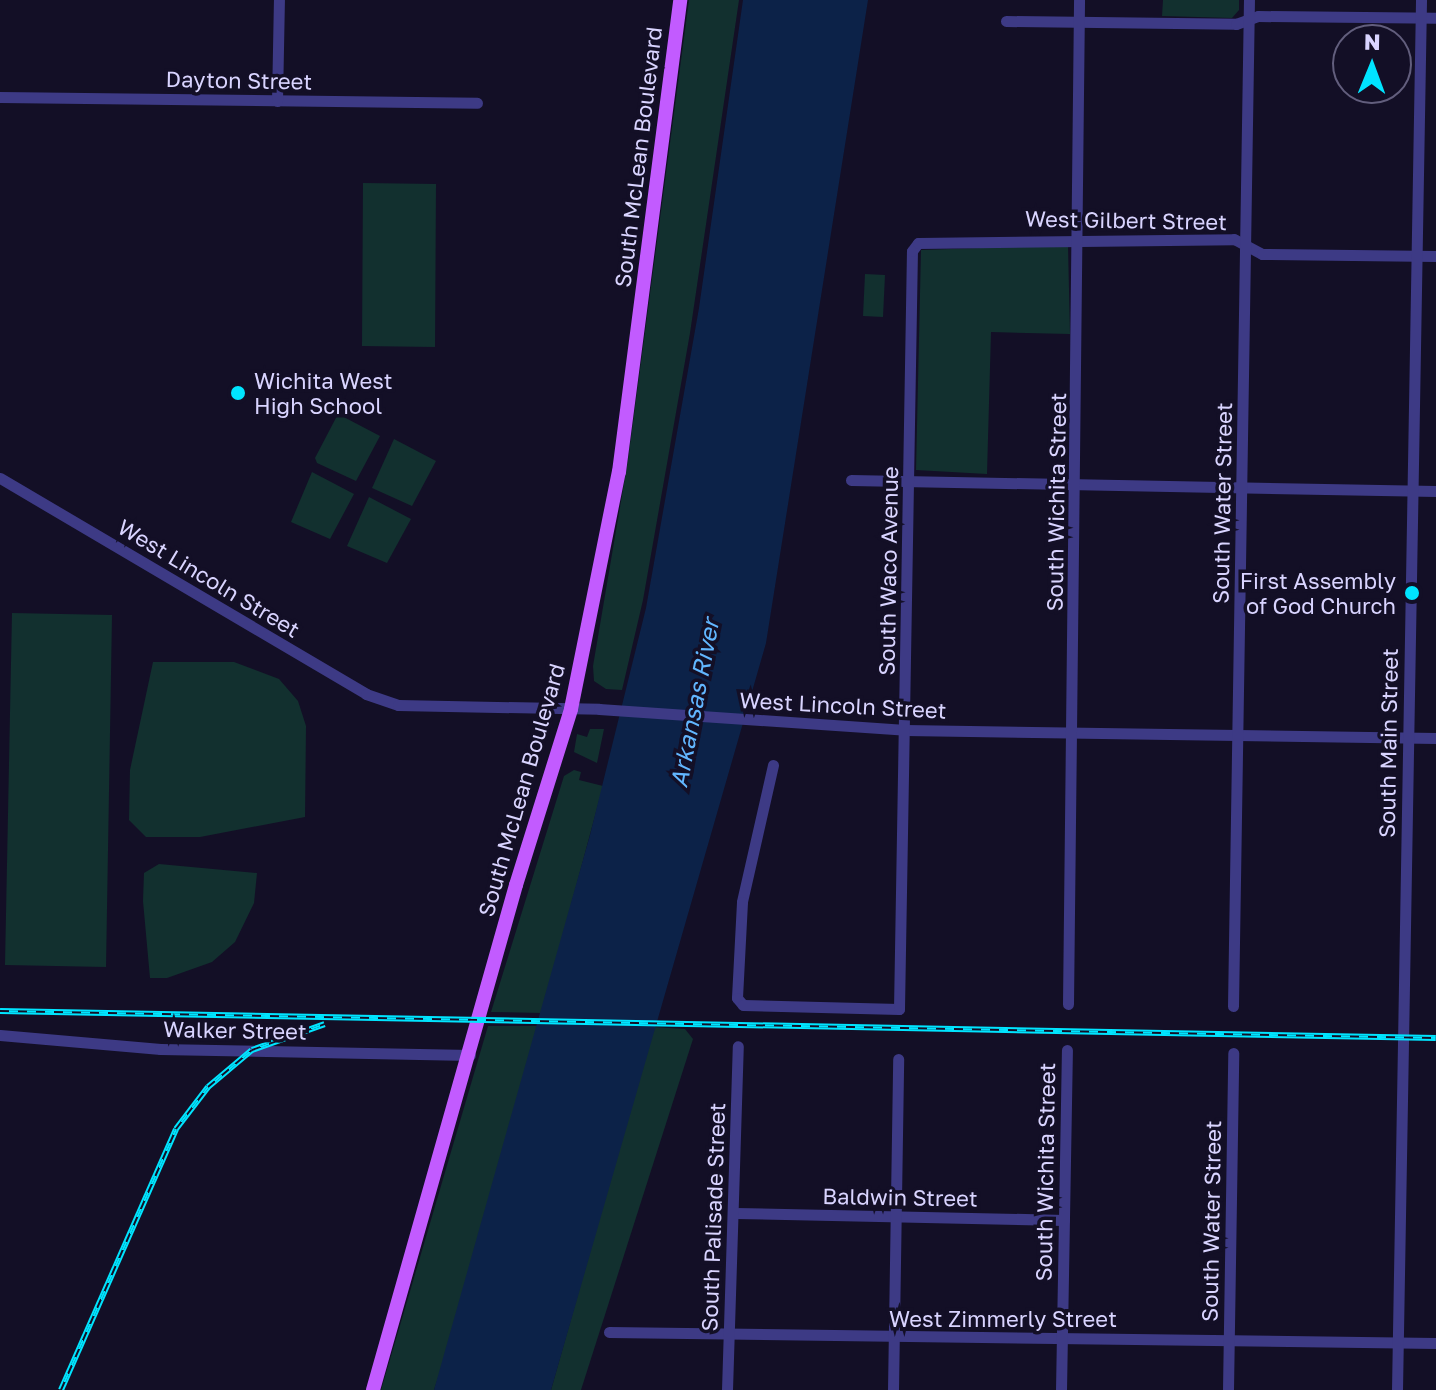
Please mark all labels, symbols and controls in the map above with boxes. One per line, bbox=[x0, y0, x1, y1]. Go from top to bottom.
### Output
north arrow bbox=[1332, 24, 1412, 104]
street label: South McLean Boulevard bbox=[609, 25, 667, 289]
text: N bbox=[1364, 28, 1381, 55]
street label: Dayton Street bbox=[166, 66, 312, 94]
street label: West Gilbert Street bbox=[1025, 205, 1227, 235]
place label: Wichita West High School bbox=[254, 367, 393, 418]
marker: Wichita West High School bbox=[229, 384, 247, 402]
street label: South Wichita Street bbox=[1041, 392, 1071, 612]
street label: South Water Street bbox=[1207, 402, 1237, 604]
street label: South Waco Avenue bbox=[873, 466, 903, 676]
street label: West Lincoln Street bbox=[113, 513, 305, 643]
place label: First Assembly of God Church bbox=[1240, 567, 1396, 618]
marker: First Assembly of God Church bbox=[1403, 584, 1421, 602]
water label: Arkansas River bbox=[664, 616, 724, 790]
street label: South Main Street bbox=[1373, 648, 1403, 838]
street label: South McLean Boulevard bbox=[472, 660, 570, 920]
street label: West Lincoln Street bbox=[739, 686, 947, 724]
street label: Walker Street bbox=[163, 1016, 307, 1044]
street label: South Wichita Street bbox=[1030, 1062, 1060, 1282]
street label: South Palisade Street bbox=[696, 1102, 730, 1332]
street label: South Water Street bbox=[1196, 1120, 1226, 1322]
street label: Baldwin Street bbox=[822, 1182, 978, 1212]
street label: West Zimmerly Street bbox=[889, 1306, 1117, 1332]

